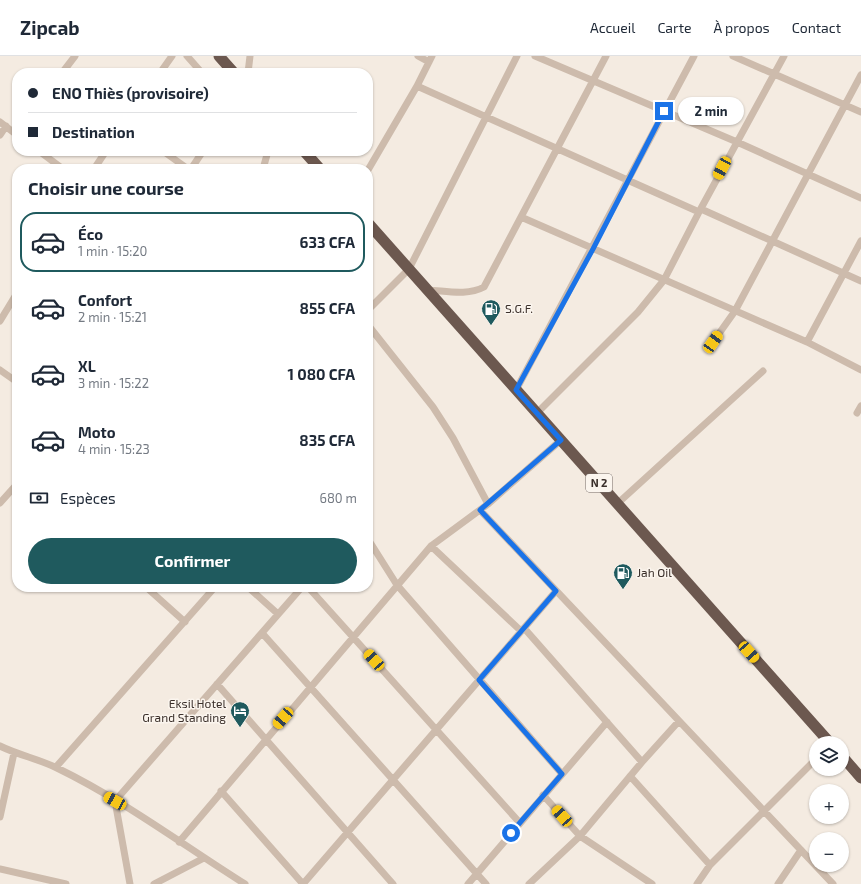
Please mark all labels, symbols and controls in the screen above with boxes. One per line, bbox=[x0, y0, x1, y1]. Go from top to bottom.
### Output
text: Zipcab bbox=[20, 16, 80, 39]
text: Accueil bbox=[590, 19, 635, 36]
text: Carte bbox=[657, 19, 692, 36]
text: À propos bbox=[714, 19, 770, 36]
text: Contact bbox=[792, 19, 841, 36]
text: ENO Thiès (provisoire) bbox=[52, 84, 209, 102]
callout: 2 min bbox=[678, 97, 744, 125]
route end bbox=[655, 102, 673, 120]
text: 2 min bbox=[694, 103, 728, 119]
text: Destination bbox=[52, 123, 135, 141]
car bbox=[711, 155, 733, 181]
text: Choisir une course bbox=[28, 177, 184, 199]
icon: car bbox=[30, 224, 66, 260]
text: Éco bbox=[78, 225, 103, 243]
text: 633 CFA bbox=[300, 233, 355, 251]
text: 1 min · 15:20 bbox=[78, 243, 147, 259]
icon: car bbox=[30, 290, 66, 326]
text: Confort bbox=[78, 291, 132, 309]
fuel station icon: S.G.F. bbox=[480, 298, 502, 326]
text: 855 CFA bbox=[300, 299, 355, 317]
place label: S.G.F. bbox=[505, 301, 533, 315]
text: 2 min · 15:21 bbox=[78, 309, 147, 325]
car bbox=[701, 329, 725, 355]
icon: car bbox=[30, 356, 66, 392]
text: XL bbox=[78, 357, 96, 375]
text: 1 080 CFA bbox=[287, 365, 355, 383]
text: 3 min · 15:22 bbox=[78, 375, 149, 391]
icon: car bbox=[30, 422, 66, 458]
text: Moto bbox=[78, 423, 116, 441]
text: 835 CFA bbox=[299, 431, 355, 449]
text: 4 min · 15:23 bbox=[78, 441, 150, 457]
road number: N 2 bbox=[586, 474, 612, 492]
icon: cash bbox=[28, 487, 50, 509]
text: Espèces bbox=[60, 489, 116, 507]
text: 680 m bbox=[320, 490, 357, 506]
button: Confirmer bbox=[28, 538, 357, 584]
fuel station icon: Jah Oil bbox=[612, 562, 634, 590]
place label: Jah Oil bbox=[637, 565, 672, 579]
car bbox=[737, 639, 761, 665]
car bbox=[362, 647, 386, 673]
place label: Eksil Hotel Grand Standing bbox=[142, 696, 226, 724]
hotel icon: Eksil Hotel Grand Standing bbox=[229, 700, 251, 728]
car bbox=[271, 705, 295, 731]
map controls bbox=[809, 736, 849, 872]
button: layers bbox=[809, 736, 849, 776]
button: + bbox=[809, 784, 849, 824]
car bbox=[102, 790, 128, 812]
car bbox=[550, 803, 574, 829]
route start bbox=[502, 824, 520, 842]
button: − bbox=[809, 832, 849, 872]

